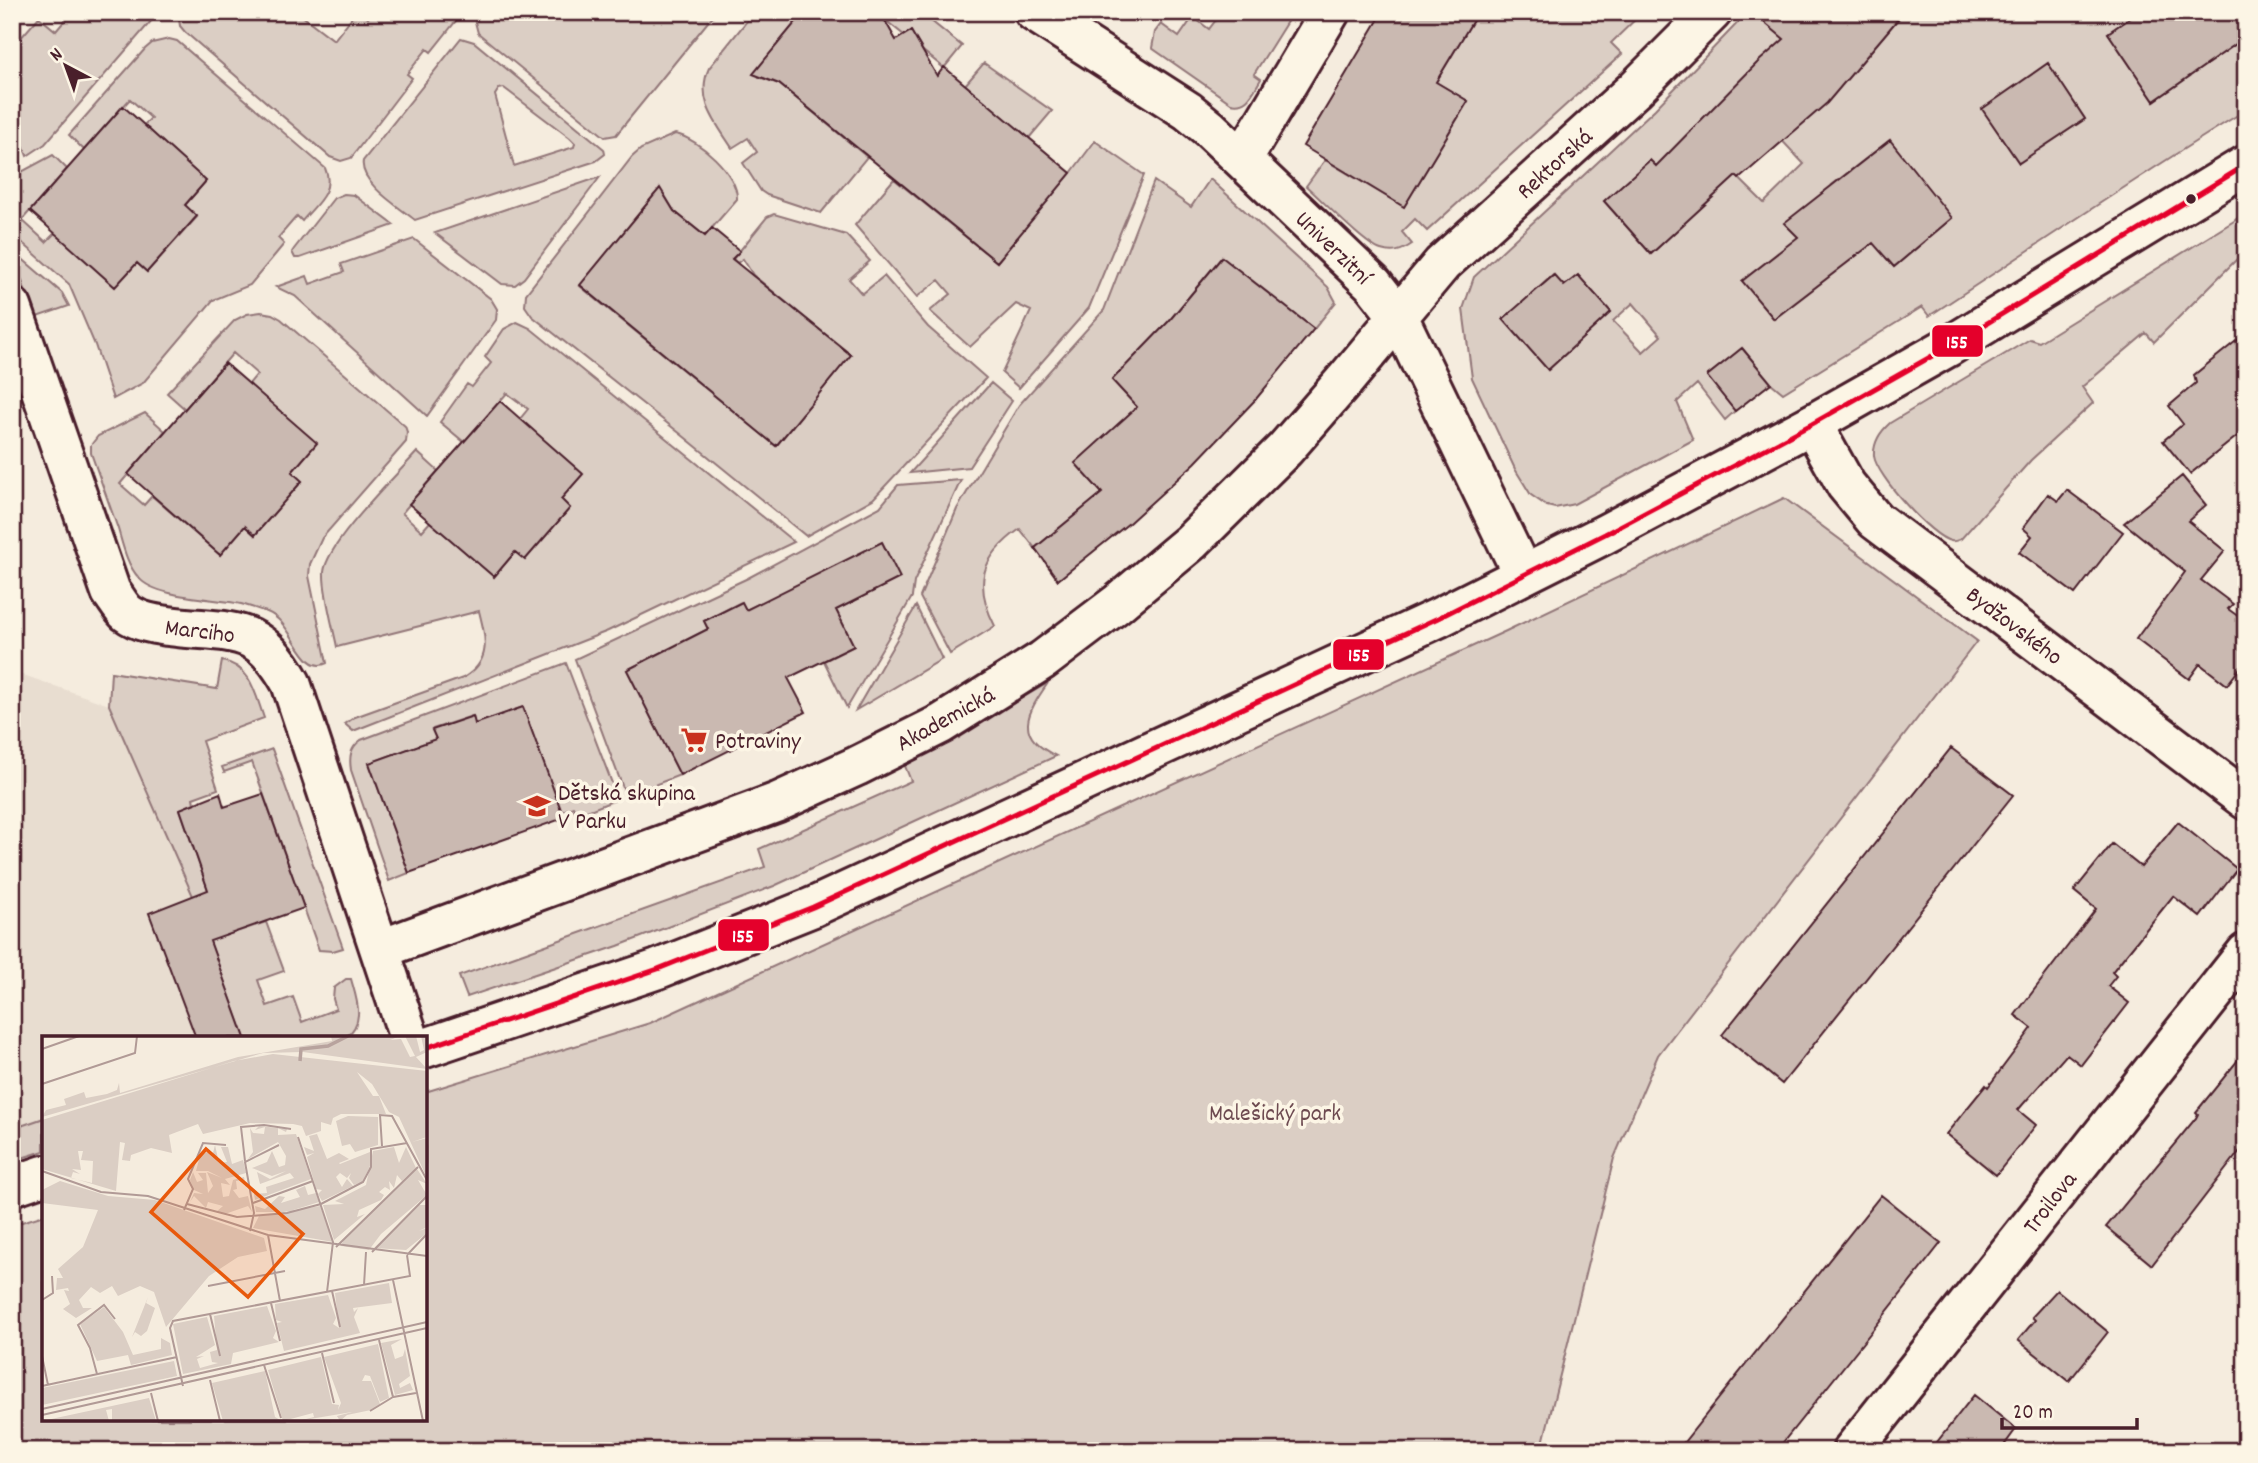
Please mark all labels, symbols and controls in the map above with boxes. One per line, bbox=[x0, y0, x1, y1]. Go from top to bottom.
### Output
north arrow bbox=[32, 32, 102, 102]
text: N bbox=[45, 43, 70, 69]
street label: Rektorská bbox=[1510, 122, 1602, 209]
unlabelled marker bbox=[2184, 192, 2198, 206]
street label: Univerzitní bbox=[1286, 204, 1379, 295]
line badge: 155 bbox=[1931, 324, 1984, 358]
text: 155 bbox=[1946, 331, 1968, 358]
street label: Bydžovského bbox=[1958, 580, 2069, 675]
street label: Marciho bbox=[163, 612, 236, 654]
line badge: 155 bbox=[1332, 638, 1385, 671]
text: 155 bbox=[1348, 644, 1370, 671]
street label: Akademická bbox=[891, 679, 1002, 762]
supermarket icon: Potraviny bbox=[679, 725, 709, 755]
place label: Potraviny bbox=[715, 726, 802, 760]
place label: Dětská skupina V Parku bbox=[558, 778, 696, 840]
school or university icon: Dětská skupina V Parku bbox=[522, 791, 552, 821]
line badge: 155 bbox=[717, 918, 770, 952]
text: 155 bbox=[732, 925, 754, 952]
inset map bbox=[42, 1036, 427, 1421]
park label: Malešický park bbox=[1209, 1098, 1341, 1132]
street label: Troilova bbox=[2016, 1165, 2087, 1242]
scale bar bbox=[2002, 1386, 2137, 1430]
text: 20 m bbox=[2013, 1399, 2053, 1429]

